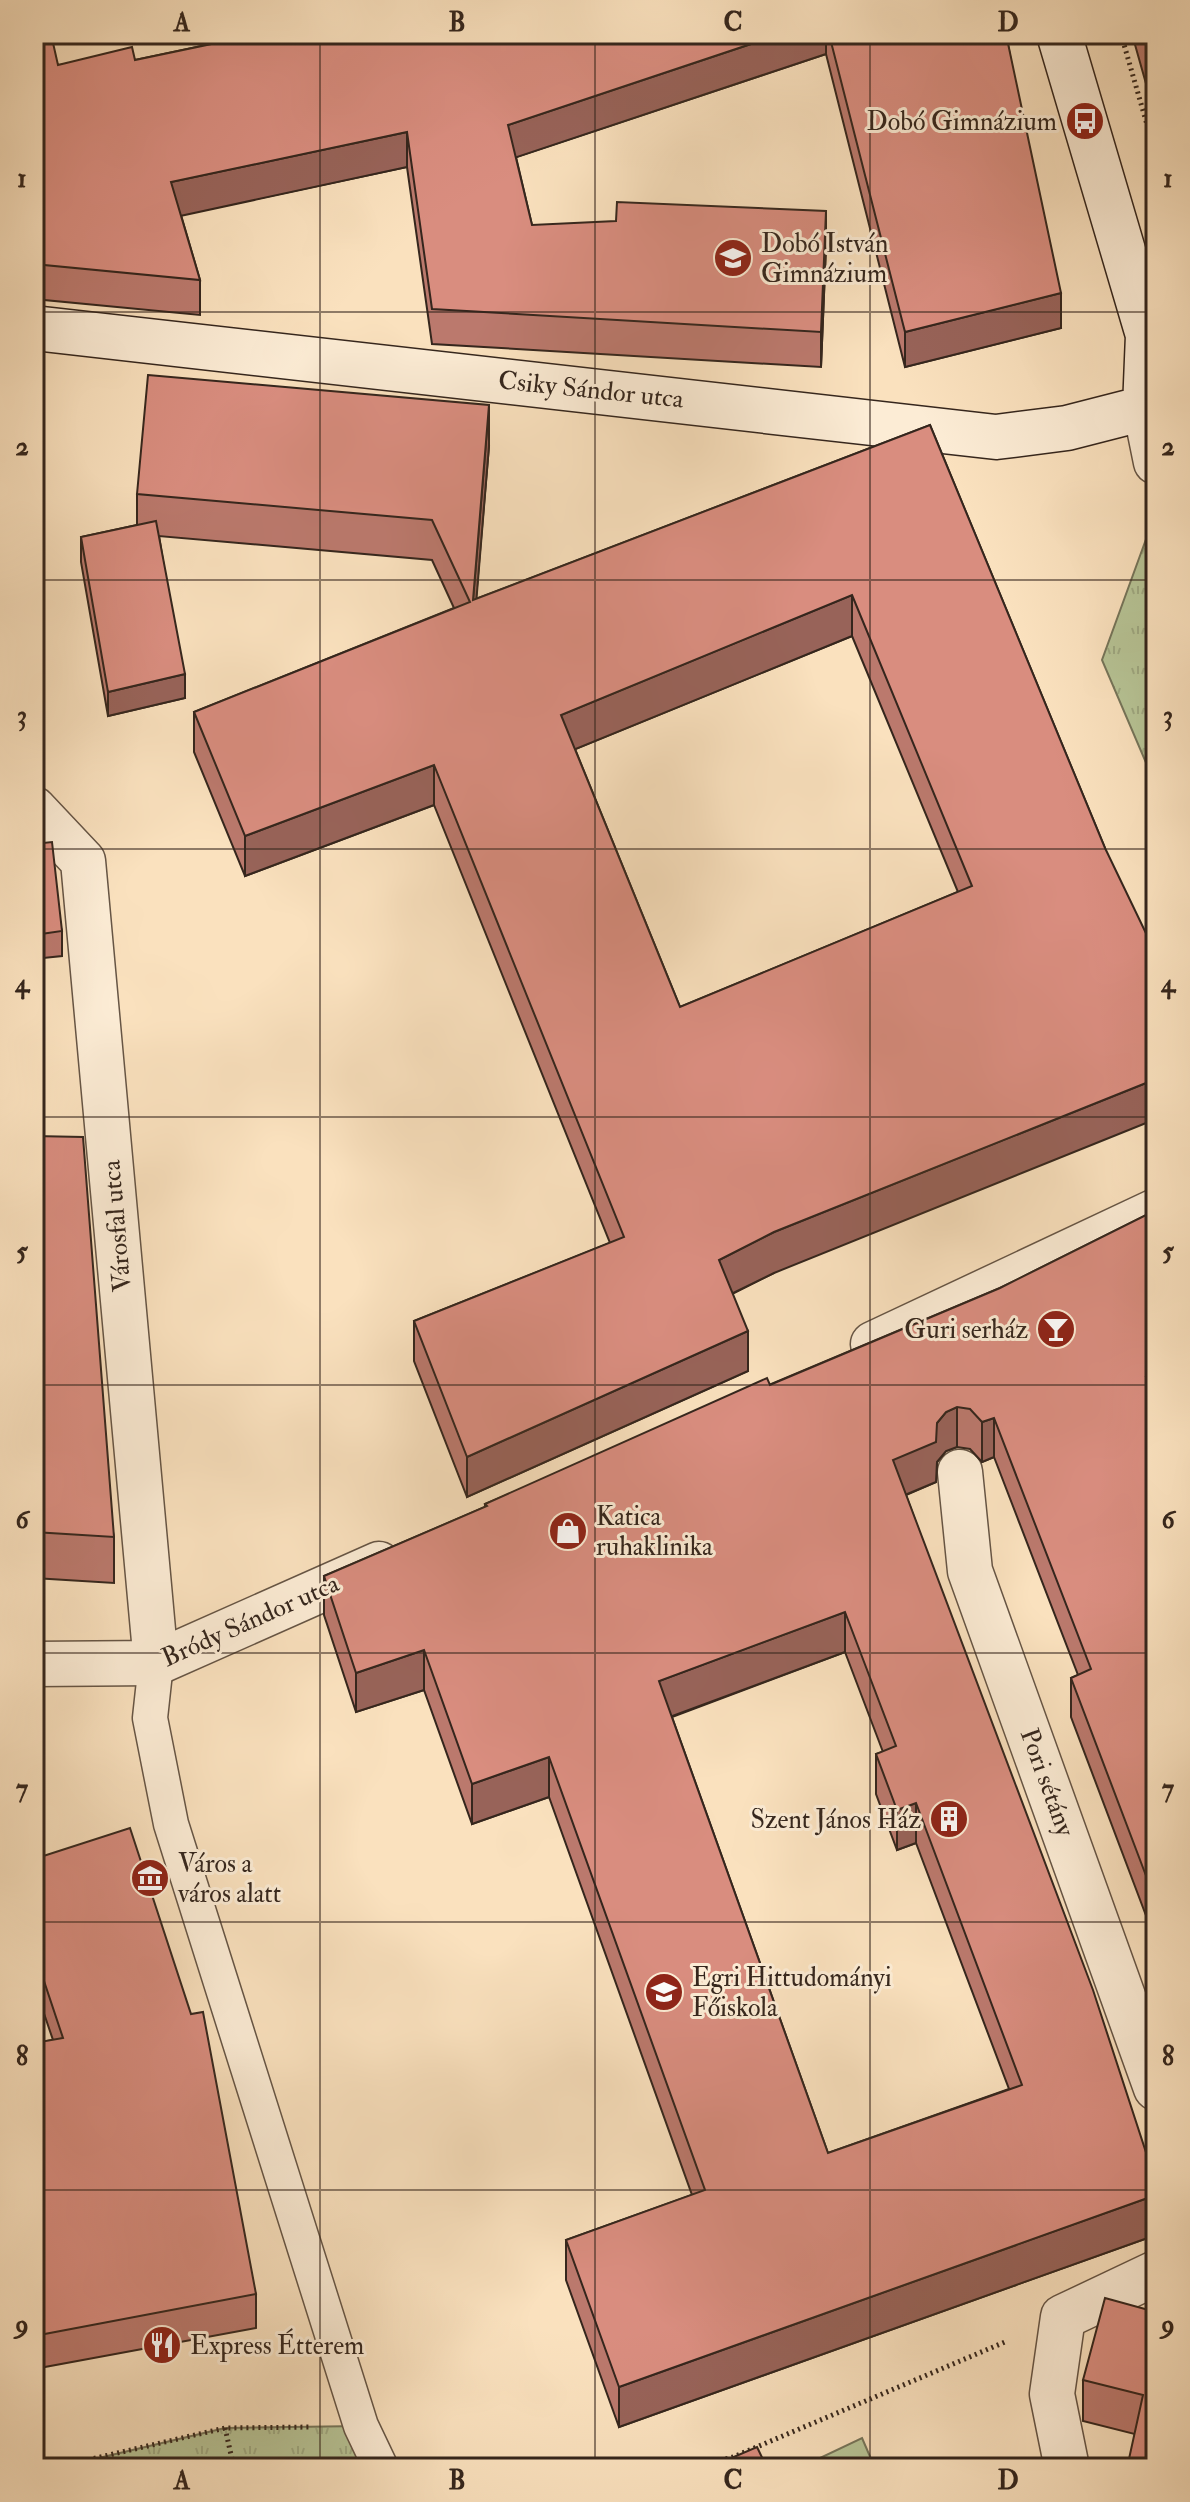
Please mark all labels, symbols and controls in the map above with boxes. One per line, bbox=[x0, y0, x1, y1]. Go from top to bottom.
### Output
text: A bbox=[173, 7, 191, 39]
text: B bbox=[448, 7, 466, 39]
text: C bbox=[723, 7, 743, 39]
text: D bbox=[997, 7, 1019, 39]
bus stop icon: Dobó Gimnázium bbox=[1064, 100, 1106, 142]
place label: Dobó Gimnázium bbox=[867, 106, 1057, 138]
text: 1 bbox=[17, 163, 27, 195]
text: 1 bbox=[1163, 163, 1173, 195]
place label: Dobó István Gimnázium bbox=[761, 228, 888, 290]
school or university icon: Dobó István Gimnázium bbox=[712, 237, 754, 279]
street label: Csiky Sándor utca bbox=[497, 364, 685, 416]
text: 2 bbox=[15, 431, 29, 463]
text: 2 bbox=[1161, 431, 1175, 463]
text: 3 bbox=[17, 700, 27, 732]
text: 3 bbox=[1163, 700, 1173, 732]
text: 4 bbox=[14, 968, 31, 1000]
text: 4 bbox=[1160, 968, 1177, 1000]
street label: Városfal utca bbox=[95, 1158, 139, 1293]
text: 5 bbox=[16, 1236, 28, 1268]
text: 5 bbox=[1162, 1236, 1174, 1268]
bar icon: Guri serház bbox=[1035, 1308, 1077, 1350]
place label: Guri serház bbox=[904, 1314, 1028, 1346]
place label: Katica ruhaklinika bbox=[596, 1501, 713, 1563]
text: 6 bbox=[15, 1504, 30, 1536]
text: 6 bbox=[1161, 1504, 1176, 1536]
shop icon: Katica ruhaklinika bbox=[547, 1510, 589, 1552]
street label: Bródy Sándor utca bbox=[157, 1567, 344, 1674]
street label: Pori sétány bbox=[1013, 1724, 1082, 1841]
text: 7 bbox=[16, 1773, 28, 1805]
text: 7 bbox=[1162, 1773, 1174, 1805]
building icon: Szent János Ház bbox=[928, 1798, 970, 1840]
place label: Szent János Ház bbox=[750, 1804, 921, 1836]
place label: Város a város alatt bbox=[177, 1848, 281, 1910]
museum icon: Város a város alatt bbox=[129, 1857, 171, 1899]
place label: Egri Hittudományi Főiskola bbox=[692, 1962, 892, 2024]
school or university icon: Egri Hittudományi Főiskola bbox=[643, 1971, 685, 2013]
text: 8 bbox=[16, 2041, 28, 2073]
text: 8 bbox=[1162, 2041, 1174, 2073]
text: 9 bbox=[12, 2309, 29, 2341]
text: 9 bbox=[1158, 2309, 1175, 2341]
restaurant icon: Express Étterem bbox=[141, 2324, 183, 2366]
place label: Express Étterem bbox=[190, 2328, 364, 2363]
text: A bbox=[173, 2465, 191, 2497]
text: B bbox=[448, 2465, 466, 2497]
text: C bbox=[723, 2465, 743, 2497]
text: D bbox=[997, 2465, 1019, 2497]

